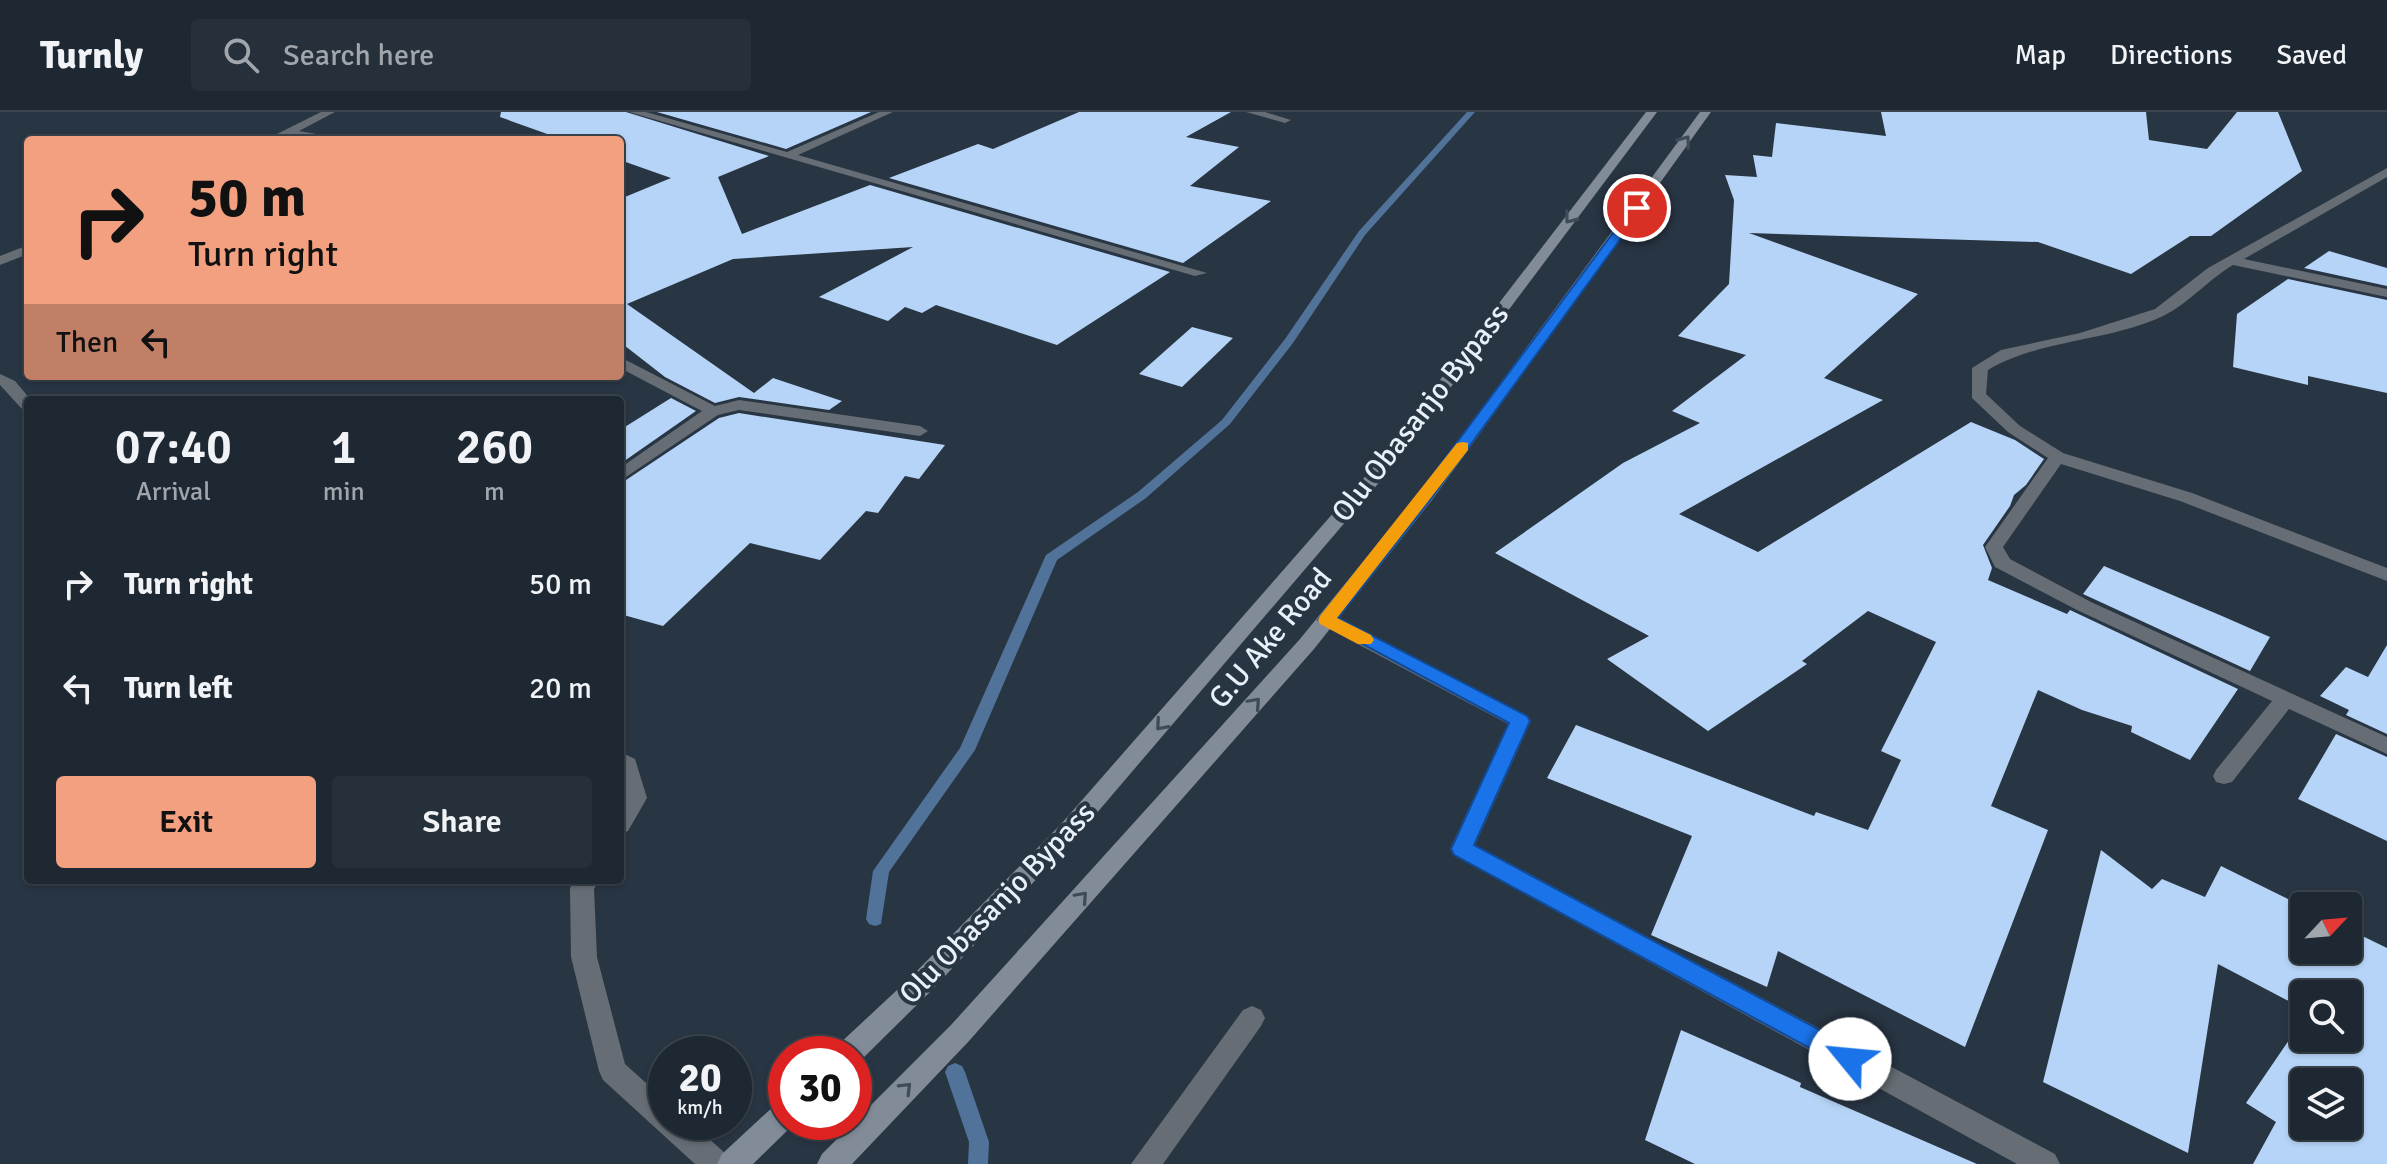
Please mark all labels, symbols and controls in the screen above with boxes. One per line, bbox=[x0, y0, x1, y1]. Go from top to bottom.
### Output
search box bbox=[191, 19, 751, 91]
text: Turnly bbox=[40, 32, 143, 79]
icon: search bbox=[219, 33, 263, 77]
text: Search here bbox=[283, 37, 434, 74]
text: Map bbox=[2014, 38, 2066, 72]
text: Directions bbox=[2110, 38, 2232, 72]
text: Saved bbox=[2276, 38, 2347, 72]
one-way arrow bbox=[1675, 136, 1690, 150]
text: 50 m bbox=[188, 163, 306, 232]
icon: right bbox=[56, 168, 160, 272]
pin bbox=[1603, 174, 1671, 242]
icon: arrive bbox=[1615, 186, 1659, 230]
one-way arrow bbox=[1565, 209, 1579, 224]
text: Turn right bbox=[188, 232, 338, 277]
street label: Olu Obasanjo Bypass bbox=[1324, 297, 1517, 530]
icon: left bbox=[134, 320, 178, 364]
text: Then bbox=[56, 324, 118, 361]
text: 07:40 bbox=[115, 418, 232, 477]
text: 1 bbox=[331, 418, 357, 477]
text: 260 bbox=[455, 418, 533, 477]
text: Arrival bbox=[136, 476, 211, 508]
text: min bbox=[323, 476, 365, 508]
text: m bbox=[484, 476, 505, 508]
street label: G.U Ake Road bbox=[1201, 561, 1340, 716]
icon: right bbox=[56, 562, 100, 606]
text: Turn right bbox=[124, 566, 253, 603]
text: 50 m bbox=[529, 566, 592, 603]
icon: left bbox=[56, 666, 100, 710]
text: Turn left bbox=[124, 670, 233, 707]
text: 20 m bbox=[529, 670, 592, 707]
one-way arrow bbox=[1245, 698, 1260, 712]
one-way arrow bbox=[1156, 716, 1170, 731]
button: Exit bbox=[56, 776, 316, 868]
button: Share bbox=[332, 776, 592, 868]
street label: Olu Obasanjo Bypass bbox=[892, 795, 1103, 1012]
one-way arrow bbox=[1072, 892, 1087, 906]
north arrow bbox=[2290, 892, 2362, 964]
map controls bbox=[2290, 892, 2362, 1140]
button: search bbox=[2290, 980, 2362, 1052]
position arrow bbox=[1808, 1017, 1892, 1101]
speed limit sign: 30 bbox=[768, 1036, 872, 1140]
text: 20 bbox=[678, 1053, 722, 1103]
button: layers bbox=[2290, 1068, 2362, 1140]
one-way arrow bbox=[897, 1083, 911, 1097]
text: km/h bbox=[677, 1095, 723, 1120]

